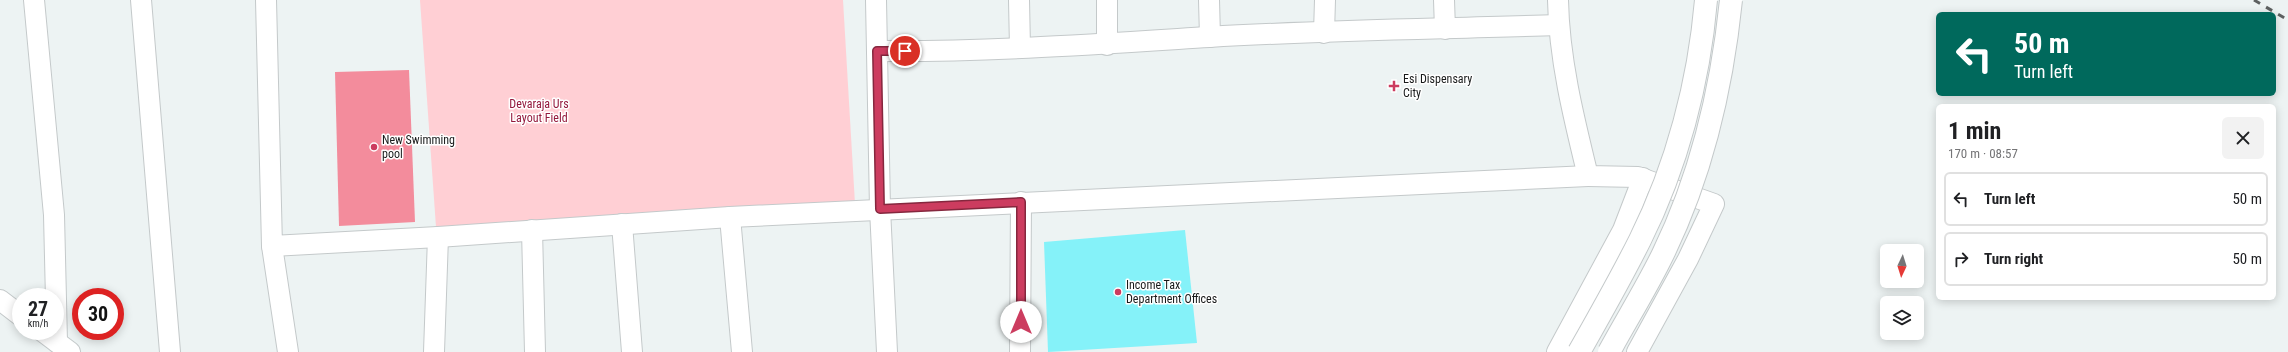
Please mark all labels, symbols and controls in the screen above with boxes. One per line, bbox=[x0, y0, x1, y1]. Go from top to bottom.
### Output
text: 50 m bbox=[2014, 27, 2070, 60]
icon: left bbox=[1948, 28, 2000, 80]
pin bbox=[888, 34, 922, 68]
icon: arrive bbox=[894, 40, 916, 62]
text: Turn left bbox=[2014, 61, 2073, 82]
place label: Esi Dispensary City bbox=[1403, 72, 1472, 100]
marker: Esi Dispensary City bbox=[1388, 80, 1400, 92]
park label: Devaraja Urs Layout Field bbox=[509, 97, 569, 125]
text: 1 min bbox=[1948, 117, 2001, 145]
button: close bbox=[2222, 117, 2264, 159]
place label: New Swimming pool bbox=[382, 133, 455, 161]
marker: New Swimming pool bbox=[369, 142, 379, 152]
text: 170 m · 08:57 bbox=[1948, 146, 2018, 161]
icon: left bbox=[1950, 188, 1972, 210]
text: Turn left bbox=[1984, 190, 2035, 208]
text: 50 m bbox=[2232, 190, 2262, 208]
north arrow bbox=[1880, 244, 1924, 288]
map controls bbox=[1880, 244, 1924, 340]
icon: right bbox=[1950, 248, 1972, 270]
text: Turn right bbox=[1984, 250, 2043, 268]
text: 50 m bbox=[2232, 250, 2262, 268]
place label: Income Tax Department Offices bbox=[1126, 278, 1217, 306]
marker: Income Tax Department Offices bbox=[1113, 287, 1123, 297]
speed limit sign: 30 bbox=[72, 288, 124, 340]
button: layers bbox=[1880, 296, 1924, 340]
text: 27 bbox=[28, 297, 48, 321]
position arrow bbox=[1000, 301, 1042, 343]
text: km/h bbox=[28, 318, 48, 329]

